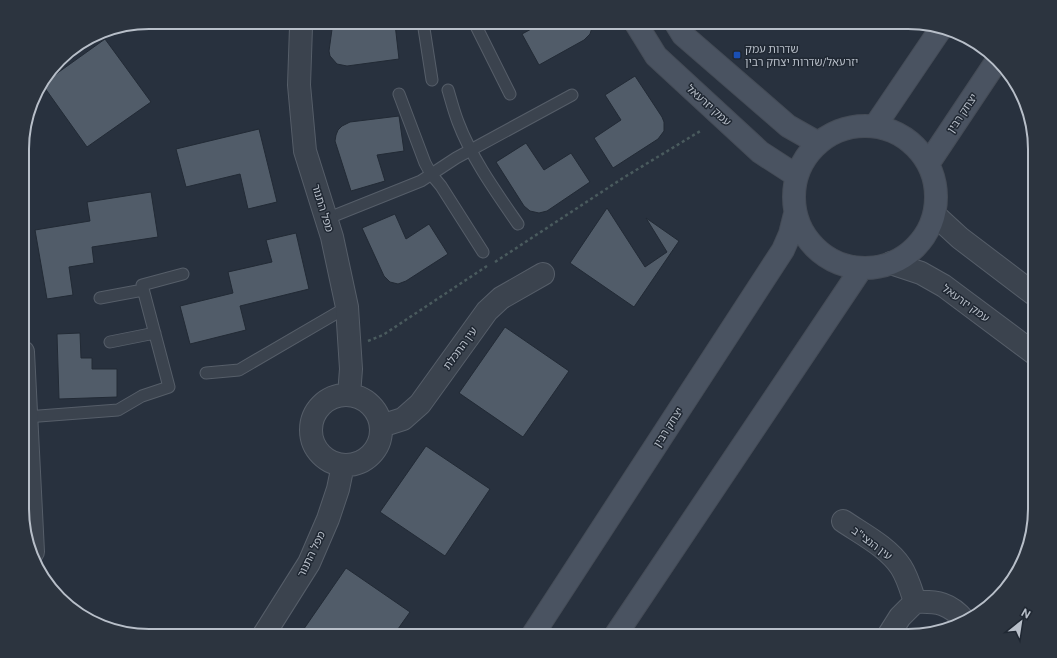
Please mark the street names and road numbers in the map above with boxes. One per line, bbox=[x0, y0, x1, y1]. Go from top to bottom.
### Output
street label: עמק יזרעאל bbox=[684, 82, 734, 128]
street label: יצחק רבין bbox=[945, 91, 979, 135]
street label: מפל התנור bbox=[310, 183, 336, 233]
street label: עמק יזרעאל bbox=[940, 282, 992, 324]
street label: עין התכלת bbox=[441, 325, 479, 371]
street label: יצחק רבין bbox=[651, 405, 685, 449]
street label: עין הנצי"ב bbox=[850, 524, 894, 562]
street label: מפל התנור bbox=[295, 529, 327, 579]

